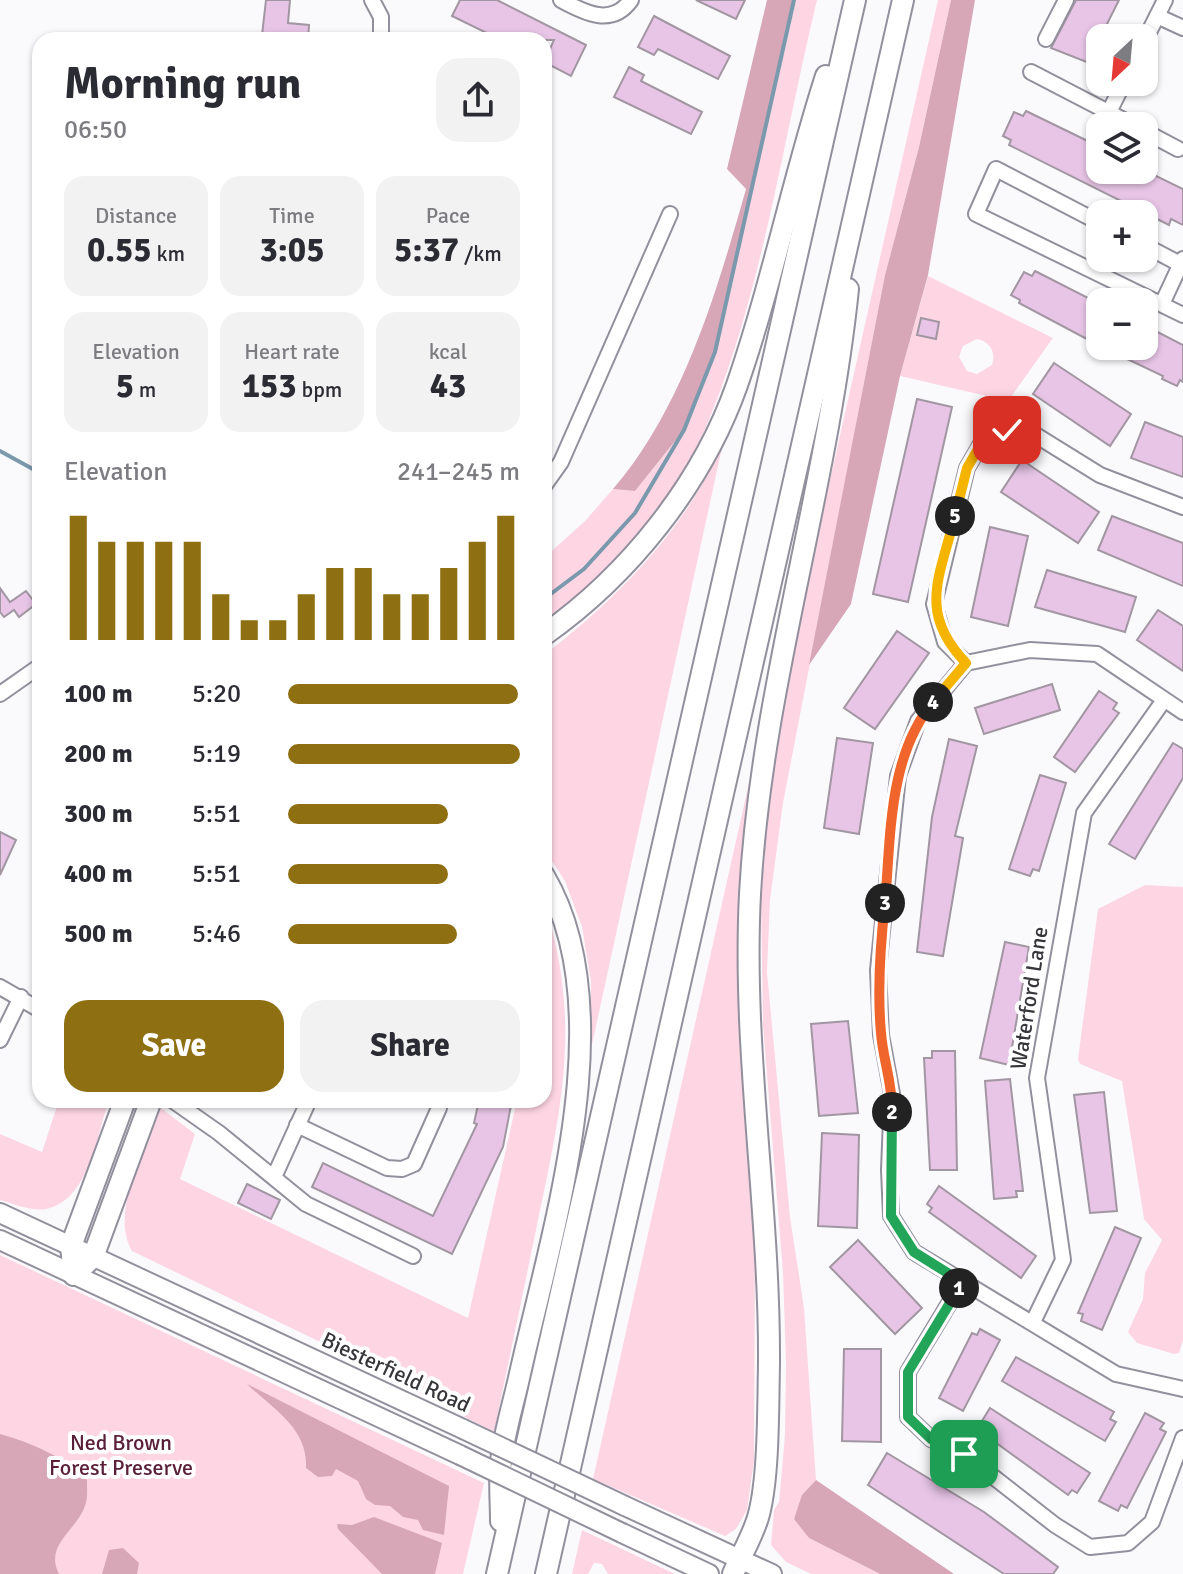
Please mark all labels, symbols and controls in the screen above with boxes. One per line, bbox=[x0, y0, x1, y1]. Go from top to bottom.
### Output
north arrow bbox=[1086, 24, 1158, 96]
map controls bbox=[1086, 24, 1158, 360]
text: Morning run bbox=[64, 57, 301, 111]
button: share bbox=[436, 58, 520, 142]
button: layers bbox=[1086, 112, 1158, 184]
text: 06:50 bbox=[64, 114, 127, 146]
button: + bbox=[1086, 200, 1158, 272]
text: Distance bbox=[95, 202, 177, 229]
text: Time bbox=[269, 202, 315, 229]
text: Pace bbox=[426, 202, 470, 229]
text: 0.55 bbox=[87, 229, 152, 271]
text: 3:05 bbox=[259, 229, 325, 271]
text: 5:37 bbox=[394, 229, 459, 271]
text: km bbox=[152, 240, 185, 267]
text: /km bbox=[459, 240, 502, 267]
button: − bbox=[1086, 288, 1158, 360]
text: Elevation bbox=[92, 338, 180, 365]
text: Heart rate bbox=[244, 338, 340, 365]
text: kcal bbox=[429, 338, 467, 365]
text: 5 bbox=[116, 365, 134, 407]
text: 153 bbox=[242, 365, 297, 407]
text: 43 bbox=[430, 365, 466, 407]
text: m bbox=[134, 376, 156, 403]
text: bpm bbox=[297, 376, 342, 403]
pin bbox=[973, 396, 1041, 464]
icon: check bbox=[985, 408, 1029, 452]
text: Elevation bbox=[64, 456, 168, 488]
text: 241–245 m bbox=[397, 456, 520, 488]
pin: 5 bbox=[935, 496, 975, 536]
text: 5 bbox=[949, 502, 961, 529]
text: 100 m bbox=[64, 678, 133, 710]
text: 5:20 bbox=[192, 678, 241, 710]
pin: 4 bbox=[913, 682, 953, 722]
text: 4 bbox=[927, 688, 939, 715]
text: 200 m bbox=[64, 738, 133, 770]
text: 5:19 bbox=[192, 738, 241, 770]
text: 300 m bbox=[64, 798, 133, 830]
text: 5:51 bbox=[192, 798, 241, 830]
text: 400 m bbox=[64, 858, 133, 890]
text: 5:51 bbox=[192, 858, 241, 890]
pin: 3 bbox=[865, 883, 905, 923]
text: 3 bbox=[879, 889, 891, 916]
text: 500 m bbox=[64, 918, 133, 950]
text: 5:46 bbox=[192, 918, 241, 950]
street label: Waterford Lane bbox=[1004, 925, 1054, 1071]
button: Save bbox=[64, 1000, 284, 1092]
button: Share bbox=[300, 1000, 520, 1092]
pin: 2 bbox=[872, 1092, 912, 1132]
text: 2 bbox=[886, 1098, 898, 1125]
pin: 1 bbox=[939, 1268, 979, 1308]
text: 1 bbox=[953, 1274, 965, 1301]
street label: Biesterfield Road bbox=[317, 1326, 475, 1418]
pin bbox=[930, 1420, 998, 1488]
park label: Ned Brown Forest Preserve bbox=[49, 1429, 193, 1481]
icon: arrive bbox=[942, 1432, 986, 1476]

